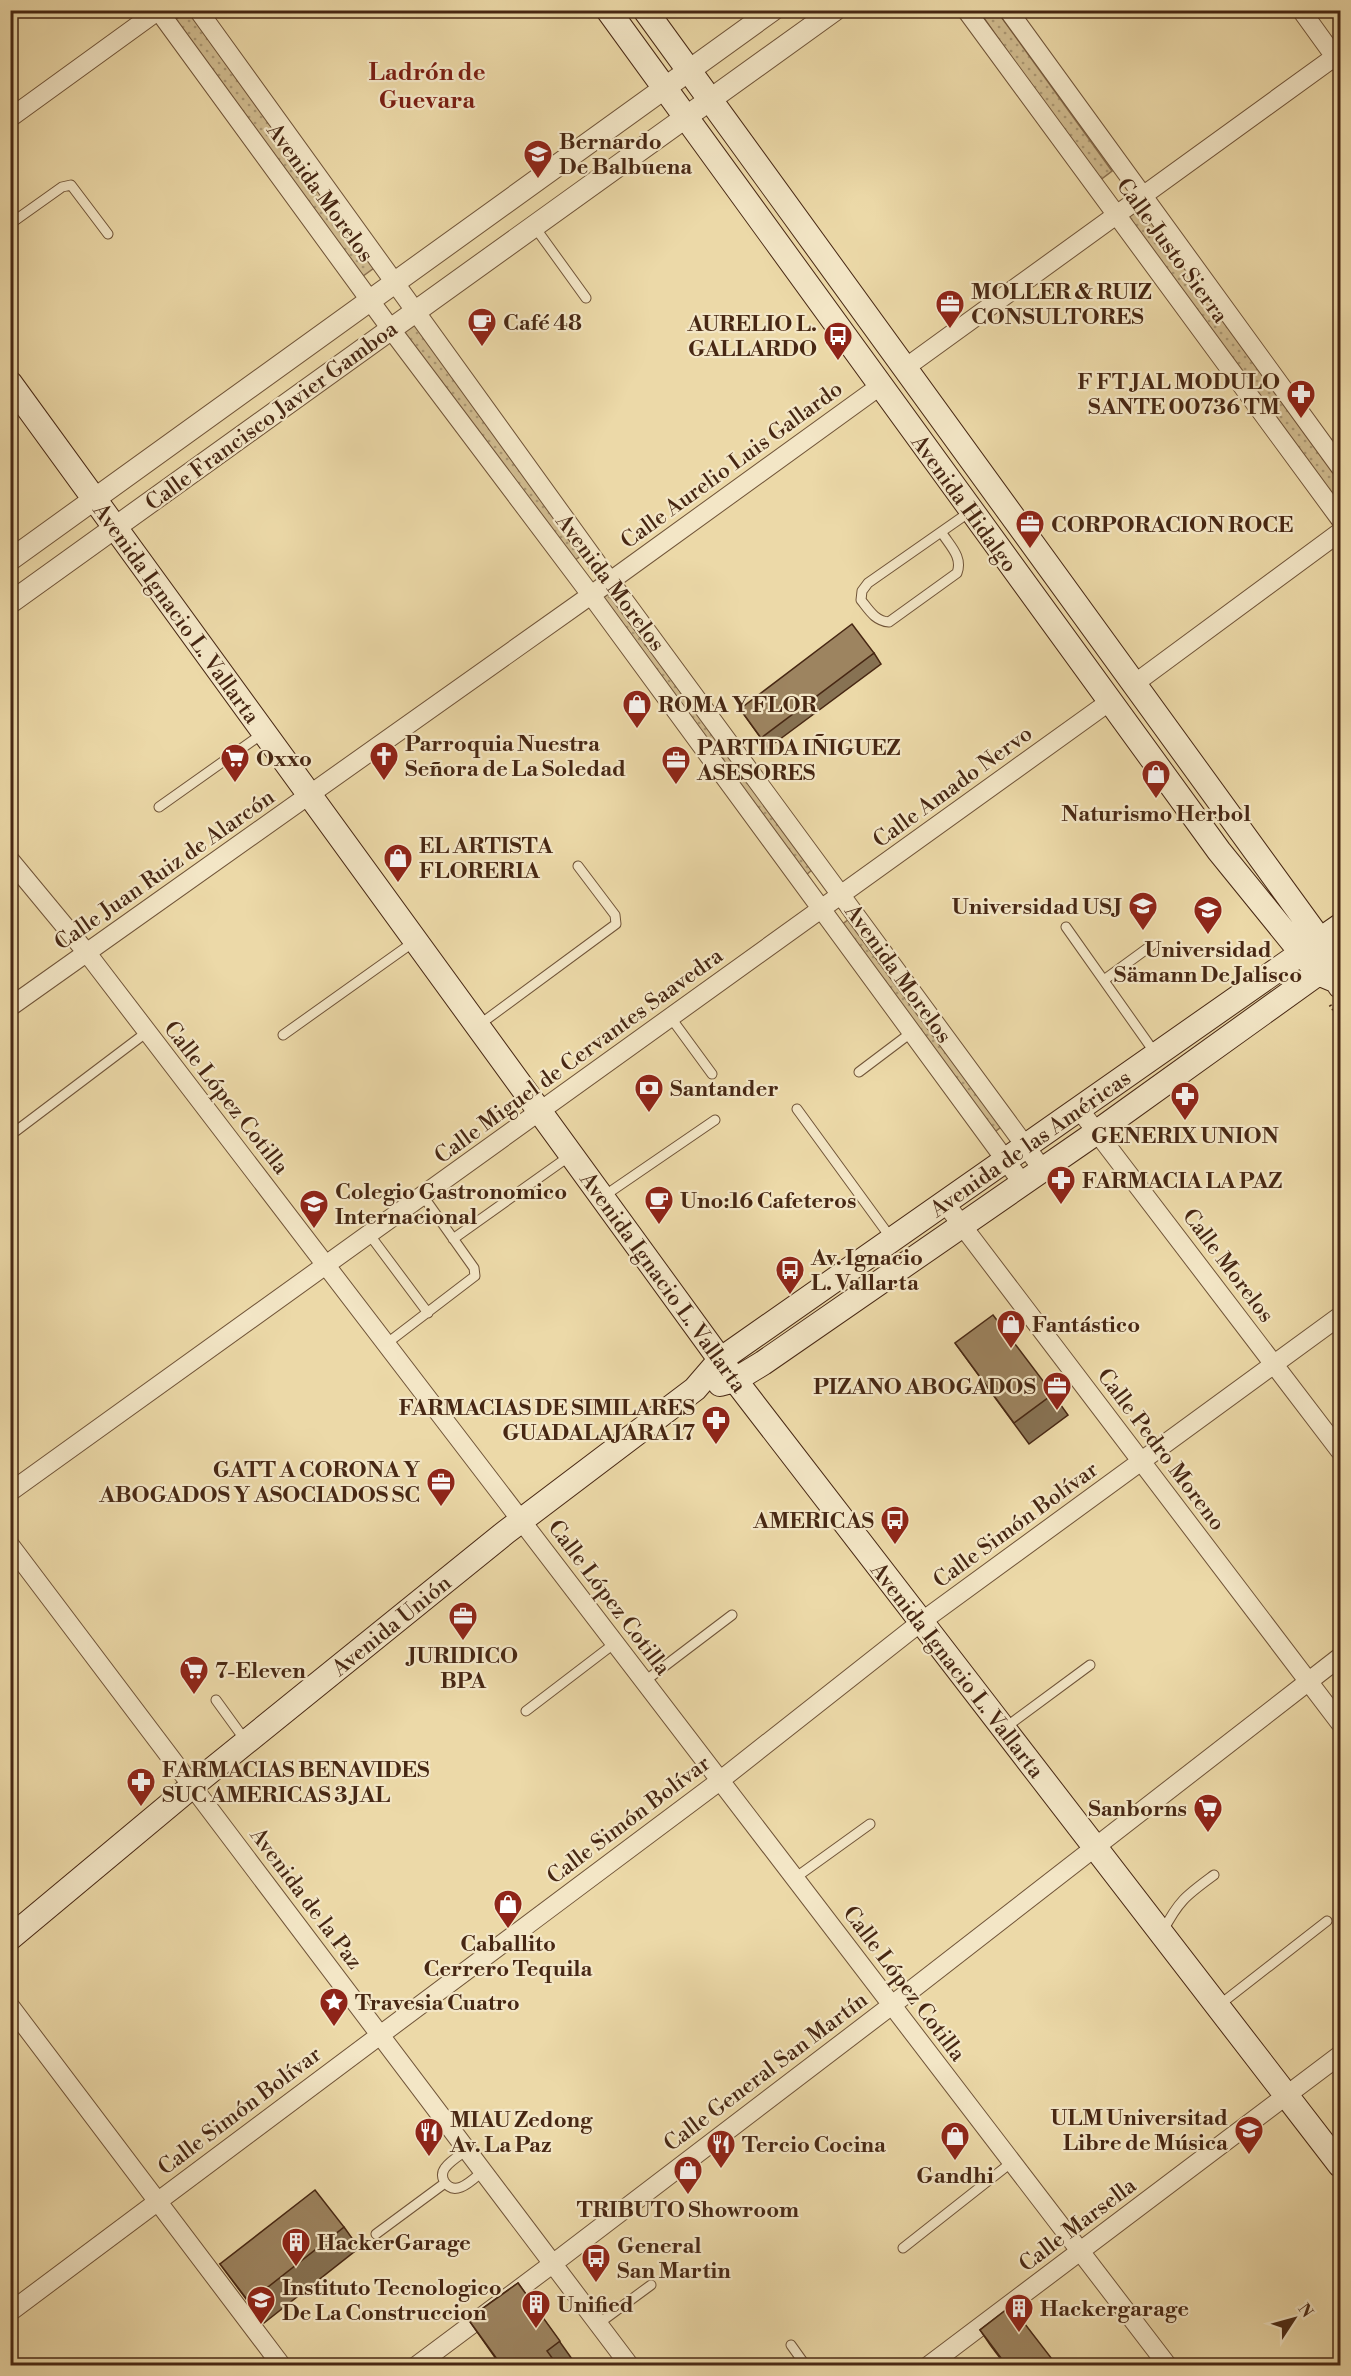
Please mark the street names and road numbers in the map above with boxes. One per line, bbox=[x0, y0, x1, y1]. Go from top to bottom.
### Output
street label: Avenida Morelos bbox=[260, 117, 379, 268]
street label: Calle Justo Sierra bbox=[1110, 173, 1234, 329]
street label: Calle Francisco Javier Gamboa bbox=[141, 315, 404, 517]
street label: Calle Aurelio Luis Gallardo bbox=[616, 376, 848, 555]
street label: Avenida Hidalgo bbox=[904, 429, 1023, 578]
street label: Avenida Ignacio L. Vallarta bbox=[86, 497, 265, 730]
street label: Avenida Morelos bbox=[549, 508, 670, 657]
street label: Calle Amado Nervo bbox=[868, 720, 1038, 854]
street label: Calle Juan Ruiz de Alarcón bbox=[50, 784, 280, 957]
street label: Avenida Morelos bbox=[838, 898, 957, 1049]
street label: Calle Miguel de Cervantes Saavedra bbox=[429, 942, 729, 1170]
street label: Calle López Cotilla bbox=[158, 1016, 295, 1181]
street label: Avenida de las Américas bbox=[924, 1065, 1136, 1224]
street label: Avenida Ignacio L. Vallarta bbox=[573, 1166, 752, 1399]
street label: Calle Morelos bbox=[1176, 1204, 1279, 1328]
street label: Calle Pedro Moreno bbox=[1091, 1363, 1231, 1536]
street label: Calle Simón Bolívar bbox=[928, 1456, 1104, 1594]
street label: Calle López Cotilla bbox=[542, 1515, 676, 1681]
street label: Avenida Ignacio L. Vallarta bbox=[864, 1557, 1050, 1785]
street label: Avenida Unión bbox=[326, 1570, 457, 1683]
street label: Calle Simón Bolívar bbox=[542, 1750, 716, 1890]
street label: Avenida de la Paz bbox=[243, 1822, 368, 1975]
street label: Calle López Cotilla bbox=[837, 1901, 971, 2067]
street label: Calle General San Martín bbox=[659, 1987, 873, 2158]
street label: Calle Simón Bolívar bbox=[153, 2041, 327, 2181]
street label: Calle Marsella bbox=[1014, 2172, 1143, 2278]

